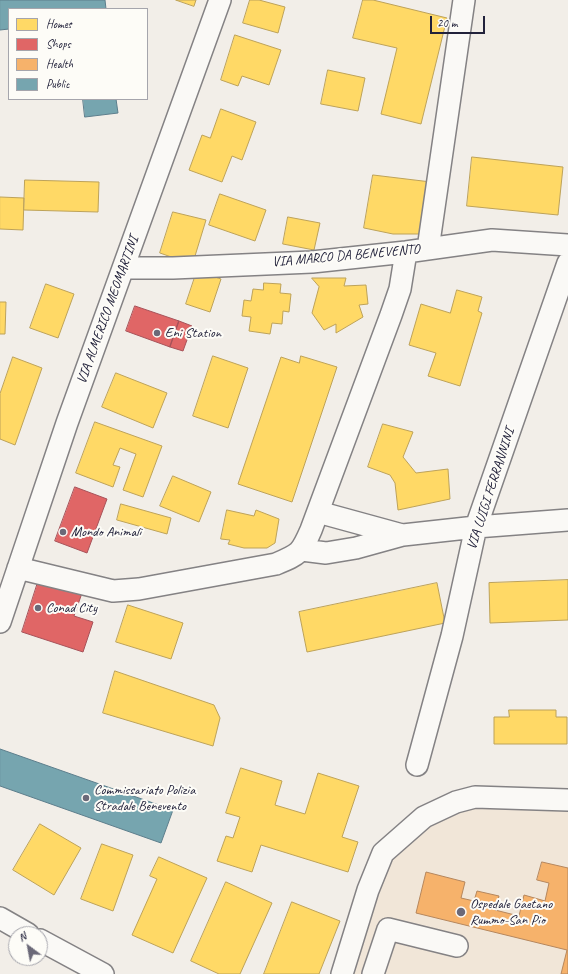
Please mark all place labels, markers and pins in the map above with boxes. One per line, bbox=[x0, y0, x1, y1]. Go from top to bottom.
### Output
place label: Eni Station bbox=[165, 325, 221, 341]
marker: Eni Station bbox=[152, 328, 162, 338]
place label: Mondo Animali bbox=[71, 524, 141, 540]
marker: Mondo Animali bbox=[58, 527, 68, 537]
place label: Conad City bbox=[46, 600, 97, 616]
marker: Conad City bbox=[33, 603, 43, 613]
place label: Commissariato Polizia Stradale Benevento bbox=[94, 782, 195, 814]
marker: Commissariato Polizia Stradale Benevento bbox=[81, 793, 91, 803]
place label: Ospedale Gaetano Rummo-San Pio bbox=[470, 896, 552, 928]
marker: Ospedale Gaetano Rummo-San Pio bbox=[455, 906, 467, 918]

